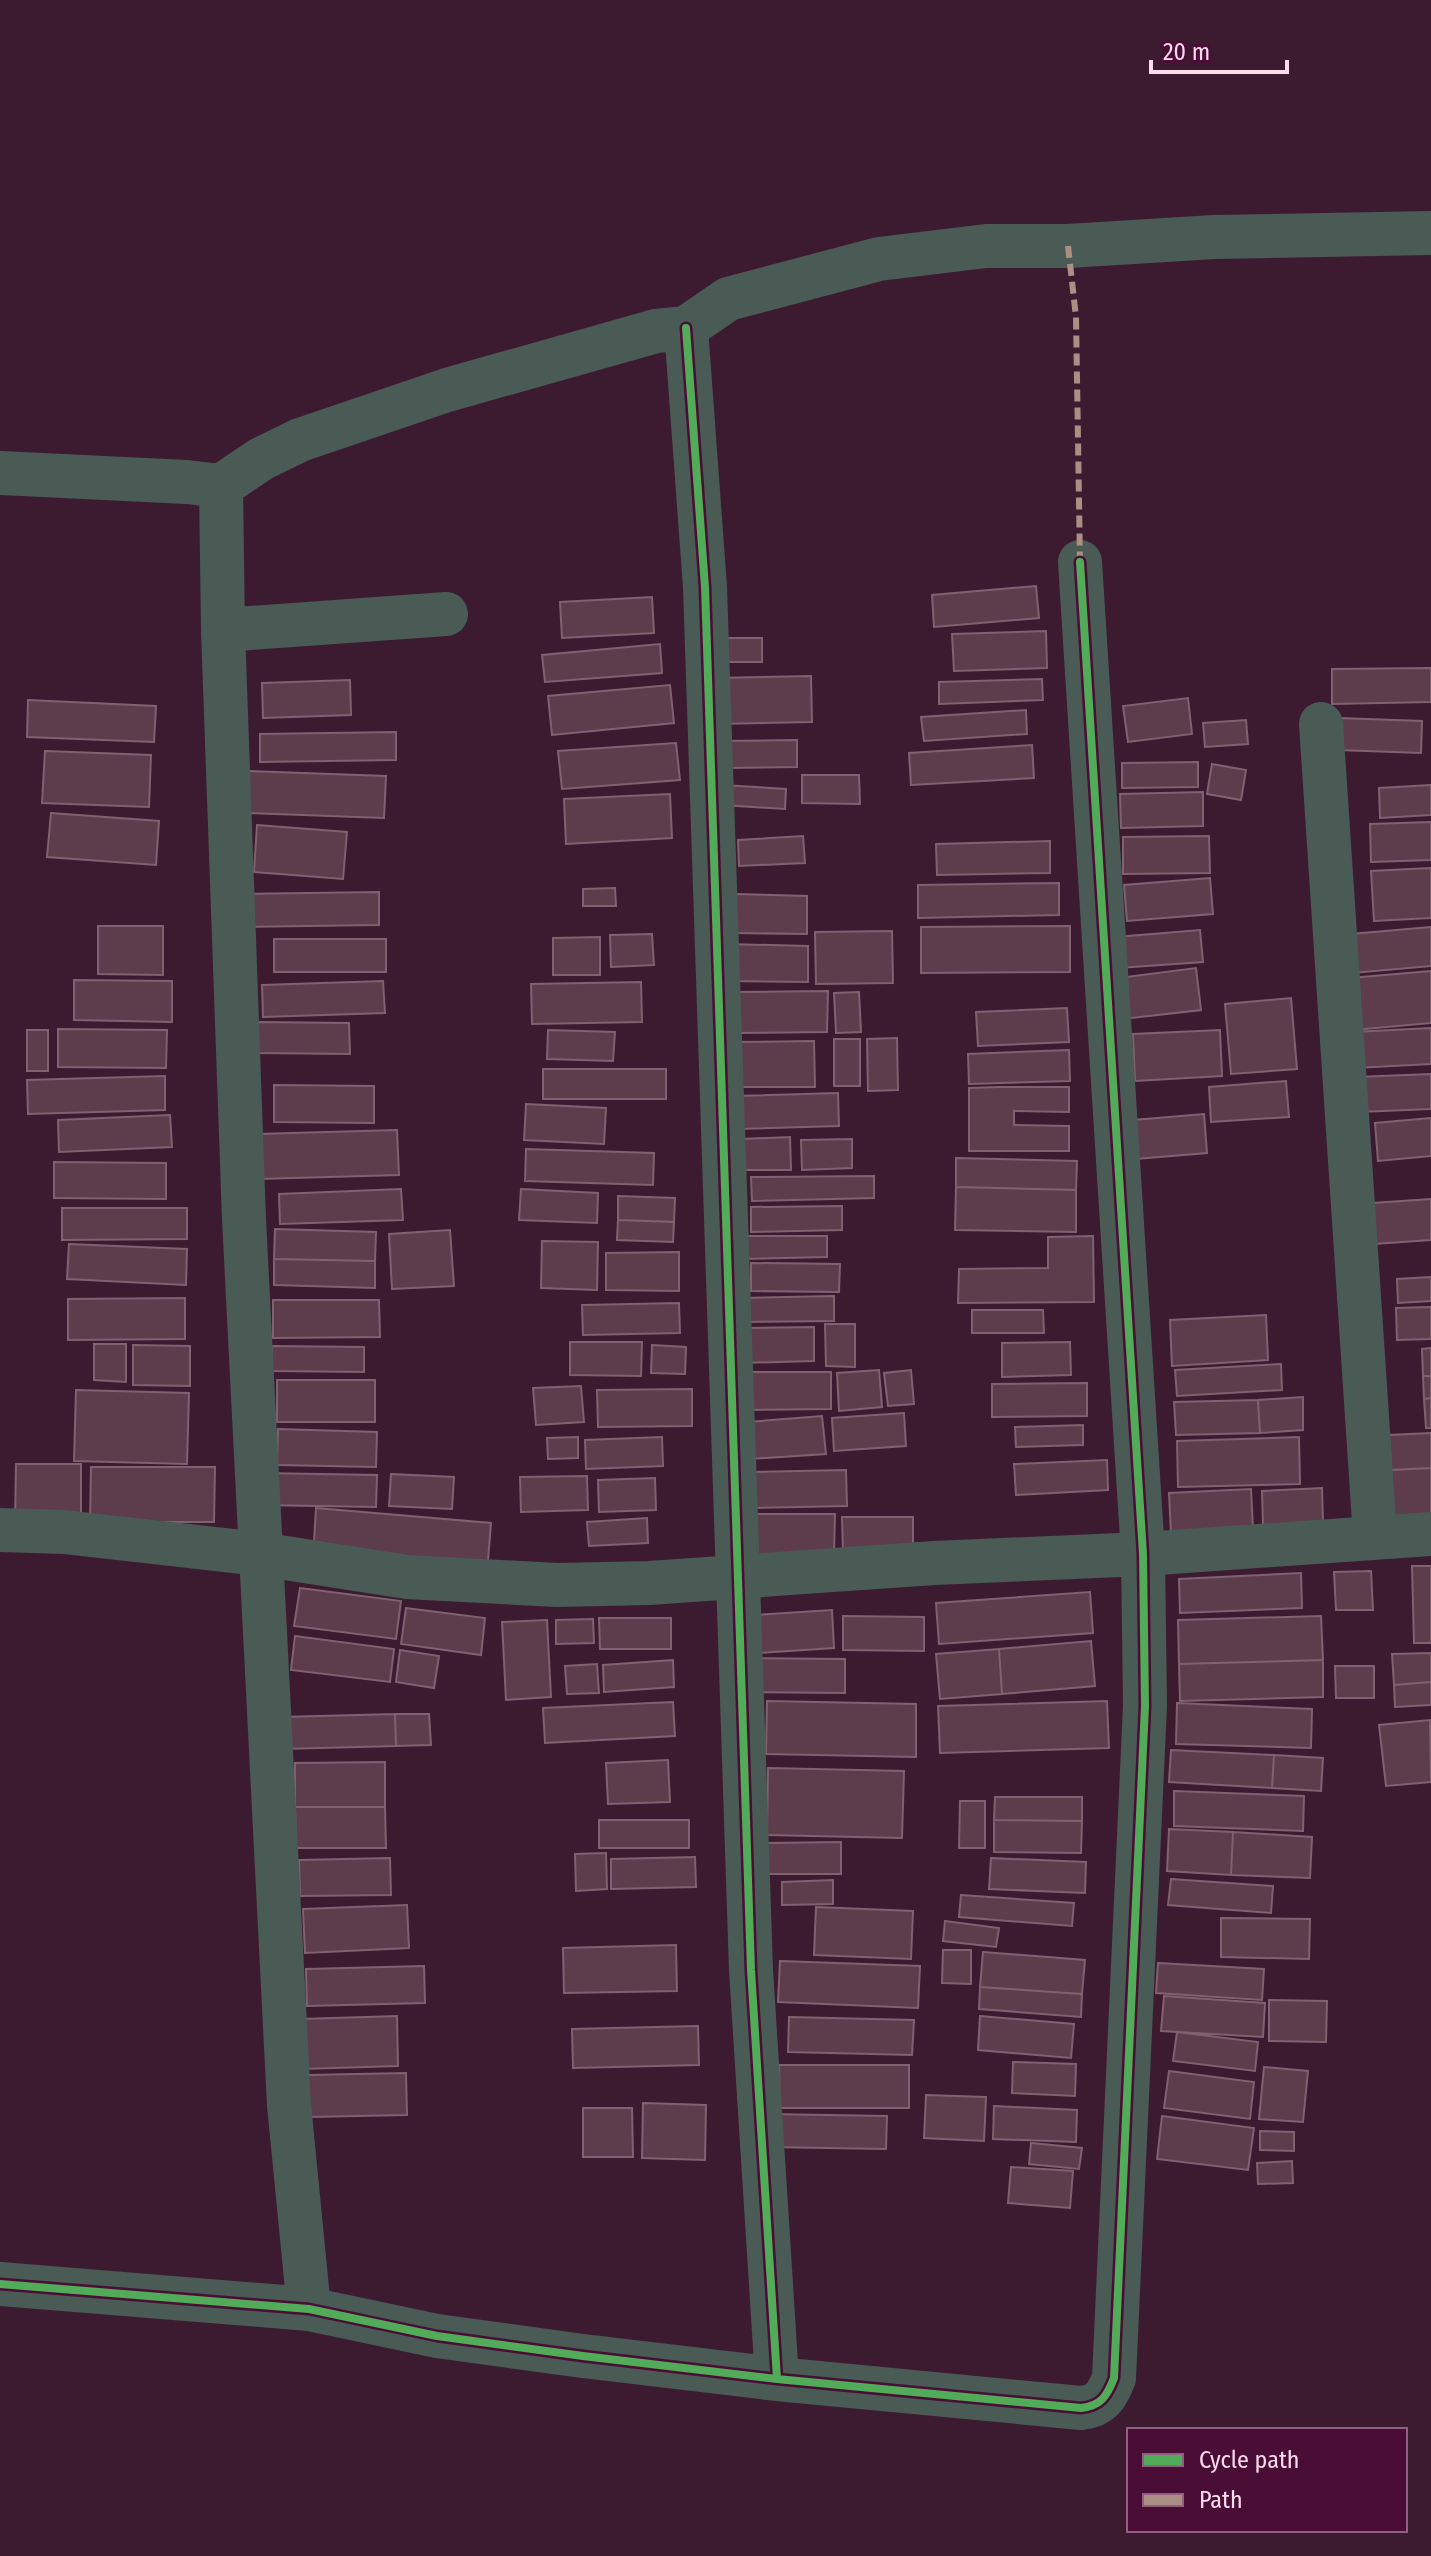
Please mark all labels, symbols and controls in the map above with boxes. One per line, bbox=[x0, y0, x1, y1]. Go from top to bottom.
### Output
scale bar bbox=[1151, 24, 1287, 74]
text: 20 m bbox=[1163, 38, 1210, 66]
legend bbox=[1127, 2428, 1407, 2532]
text: Cycle path bbox=[1199, 2446, 1299, 2474]
text: Path bbox=[1199, 2486, 1243, 2514]

